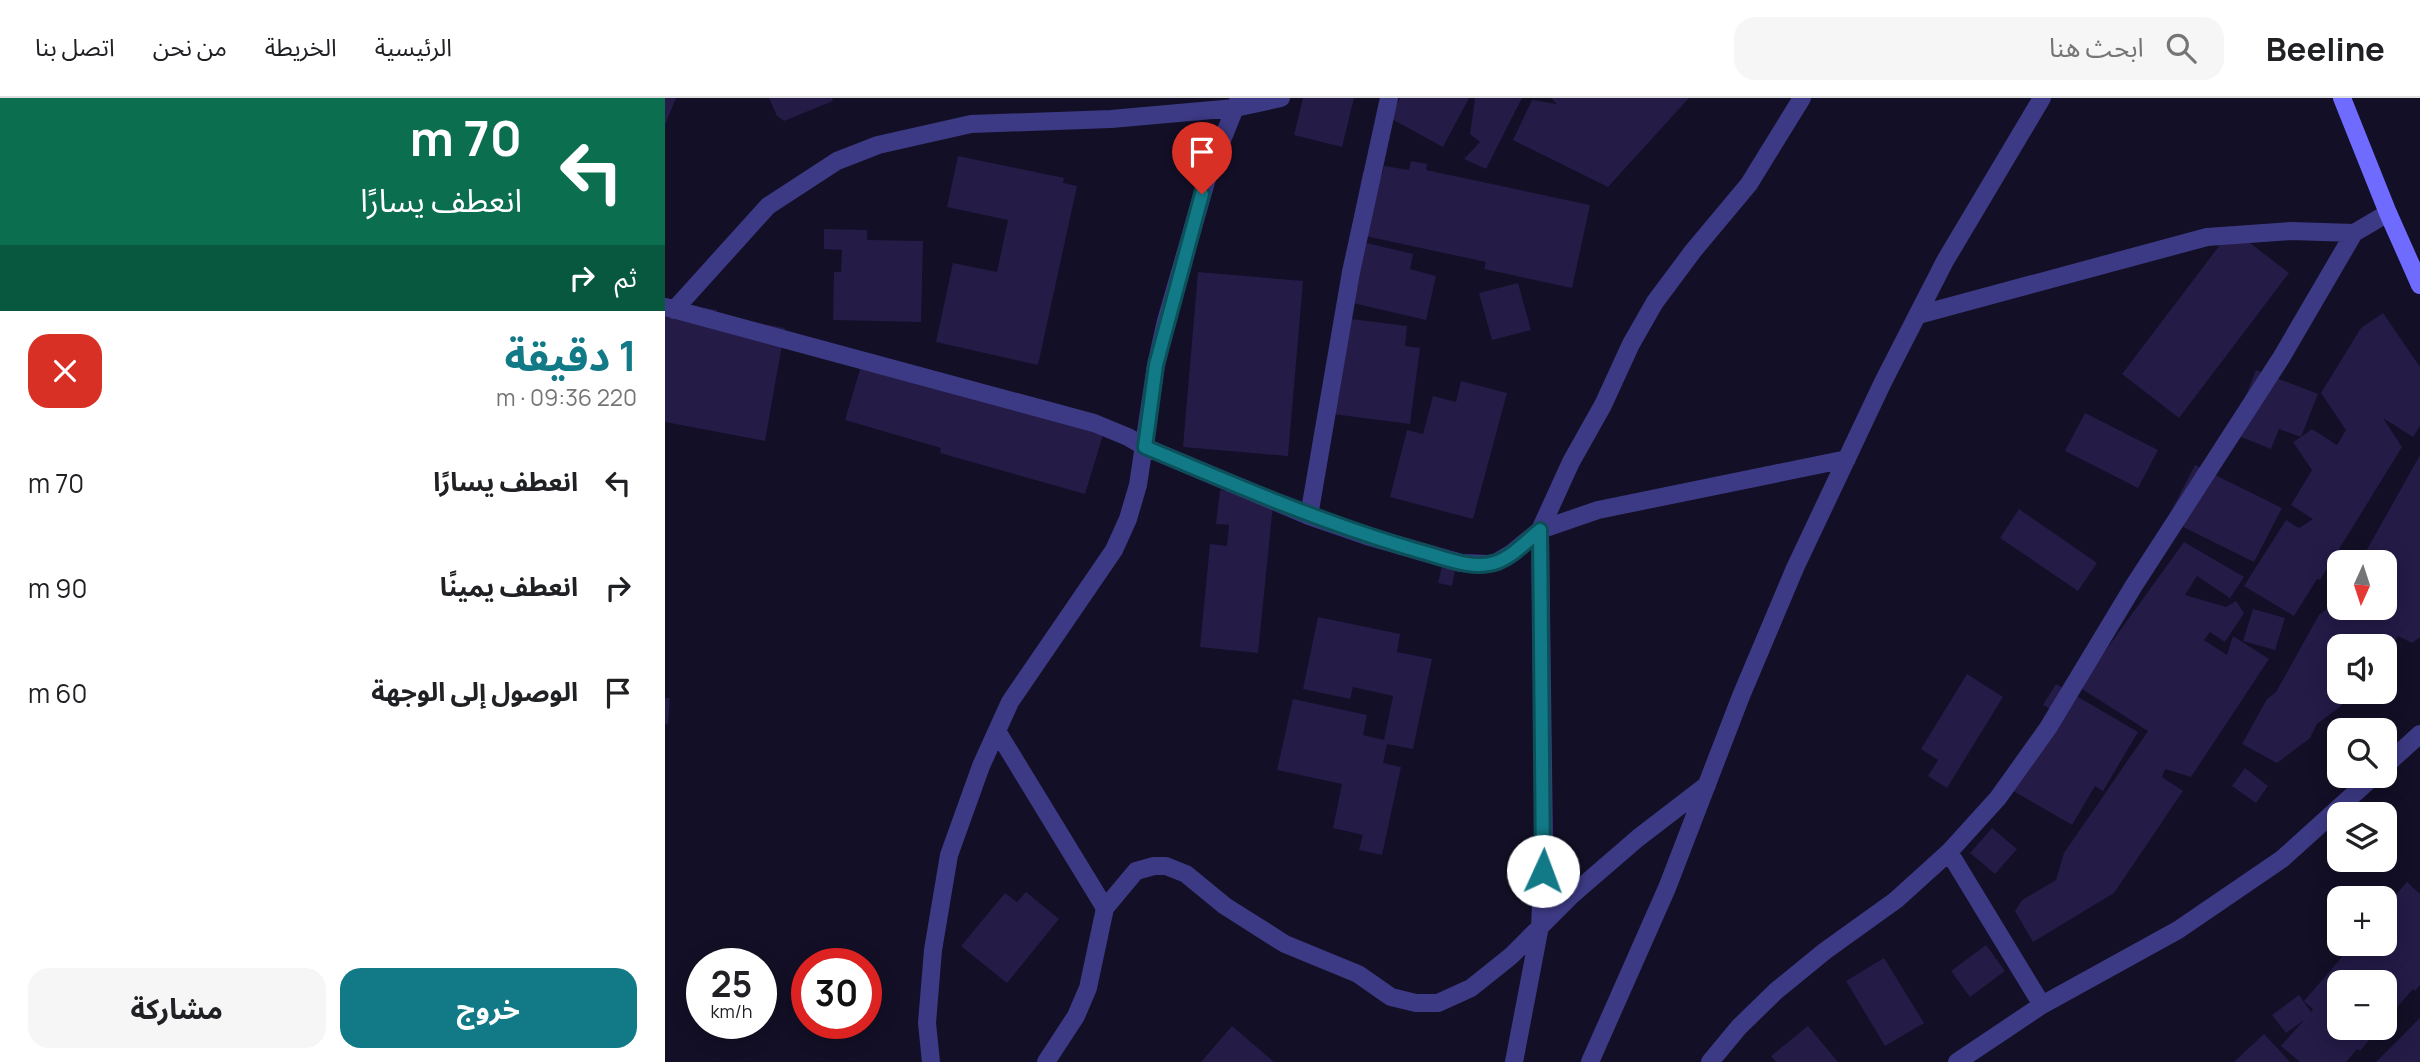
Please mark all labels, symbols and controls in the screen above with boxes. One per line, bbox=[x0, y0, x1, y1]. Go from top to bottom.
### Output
search box bbox=[1734, 17, 2224, 80]
text: Beeline bbox=[2266, 26, 2385, 71]
text: ابحث هنا bbox=[2049, 29, 2144, 65]
icon: search bbox=[2162, 29, 2200, 67]
text: اتصل بنا bbox=[35, 30, 115, 63]
text: من نحن bbox=[153, 30, 227, 63]
text: الخريطة bbox=[265, 30, 337, 63]
text: الرئيسية bbox=[375, 30, 452, 63]
text: 70 m bbox=[410, 104, 522, 171]
pin bbox=[1172, 122, 1232, 194]
icon: left bbox=[546, 126, 637, 217]
icon: arrive bbox=[1183, 133, 1221, 171]
text: انعطف يسارًا bbox=[360, 178, 522, 222]
icon: right bbox=[563, 259, 601, 297]
text: ثم bbox=[615, 259, 637, 295]
text: 1 دقيقة bbox=[505, 326, 637, 384]
button: close bbox=[28, 334, 102, 408]
text: 220 m · 09:36 bbox=[496, 381, 637, 413]
text: انعطف يسارًا bbox=[433, 463, 578, 499]
icon: left bbox=[599, 464, 637, 502]
text: 70 m bbox=[28, 465, 84, 501]
north arrow bbox=[2327, 550, 2397, 620]
map controls bbox=[2327, 550, 2397, 1040]
text: انعطف يمينًا bbox=[440, 568, 578, 604]
icon: right bbox=[599, 569, 637, 607]
text: 90 m bbox=[28, 570, 87, 606]
button: sound bbox=[2327, 634, 2397, 704]
text: الوصول إلى الوجهة bbox=[371, 673, 578, 709]
icon: arrive bbox=[599, 674, 637, 712]
text: 60 m bbox=[28, 675, 87, 711]
button: search bbox=[2327, 718, 2397, 788]
button: layers bbox=[2327, 802, 2397, 872]
position arrow bbox=[1506, 834, 1580, 908]
button: + bbox=[2327, 886, 2397, 956]
speed limit sign: 30 bbox=[791, 948, 882, 1039]
text: 25 bbox=[711, 960, 752, 1008]
button: مشاركة bbox=[28, 968, 326, 1048]
button: خروج bbox=[340, 968, 637, 1048]
button: − bbox=[2327, 970, 2397, 1040]
text: km/h bbox=[711, 999, 752, 1023]

